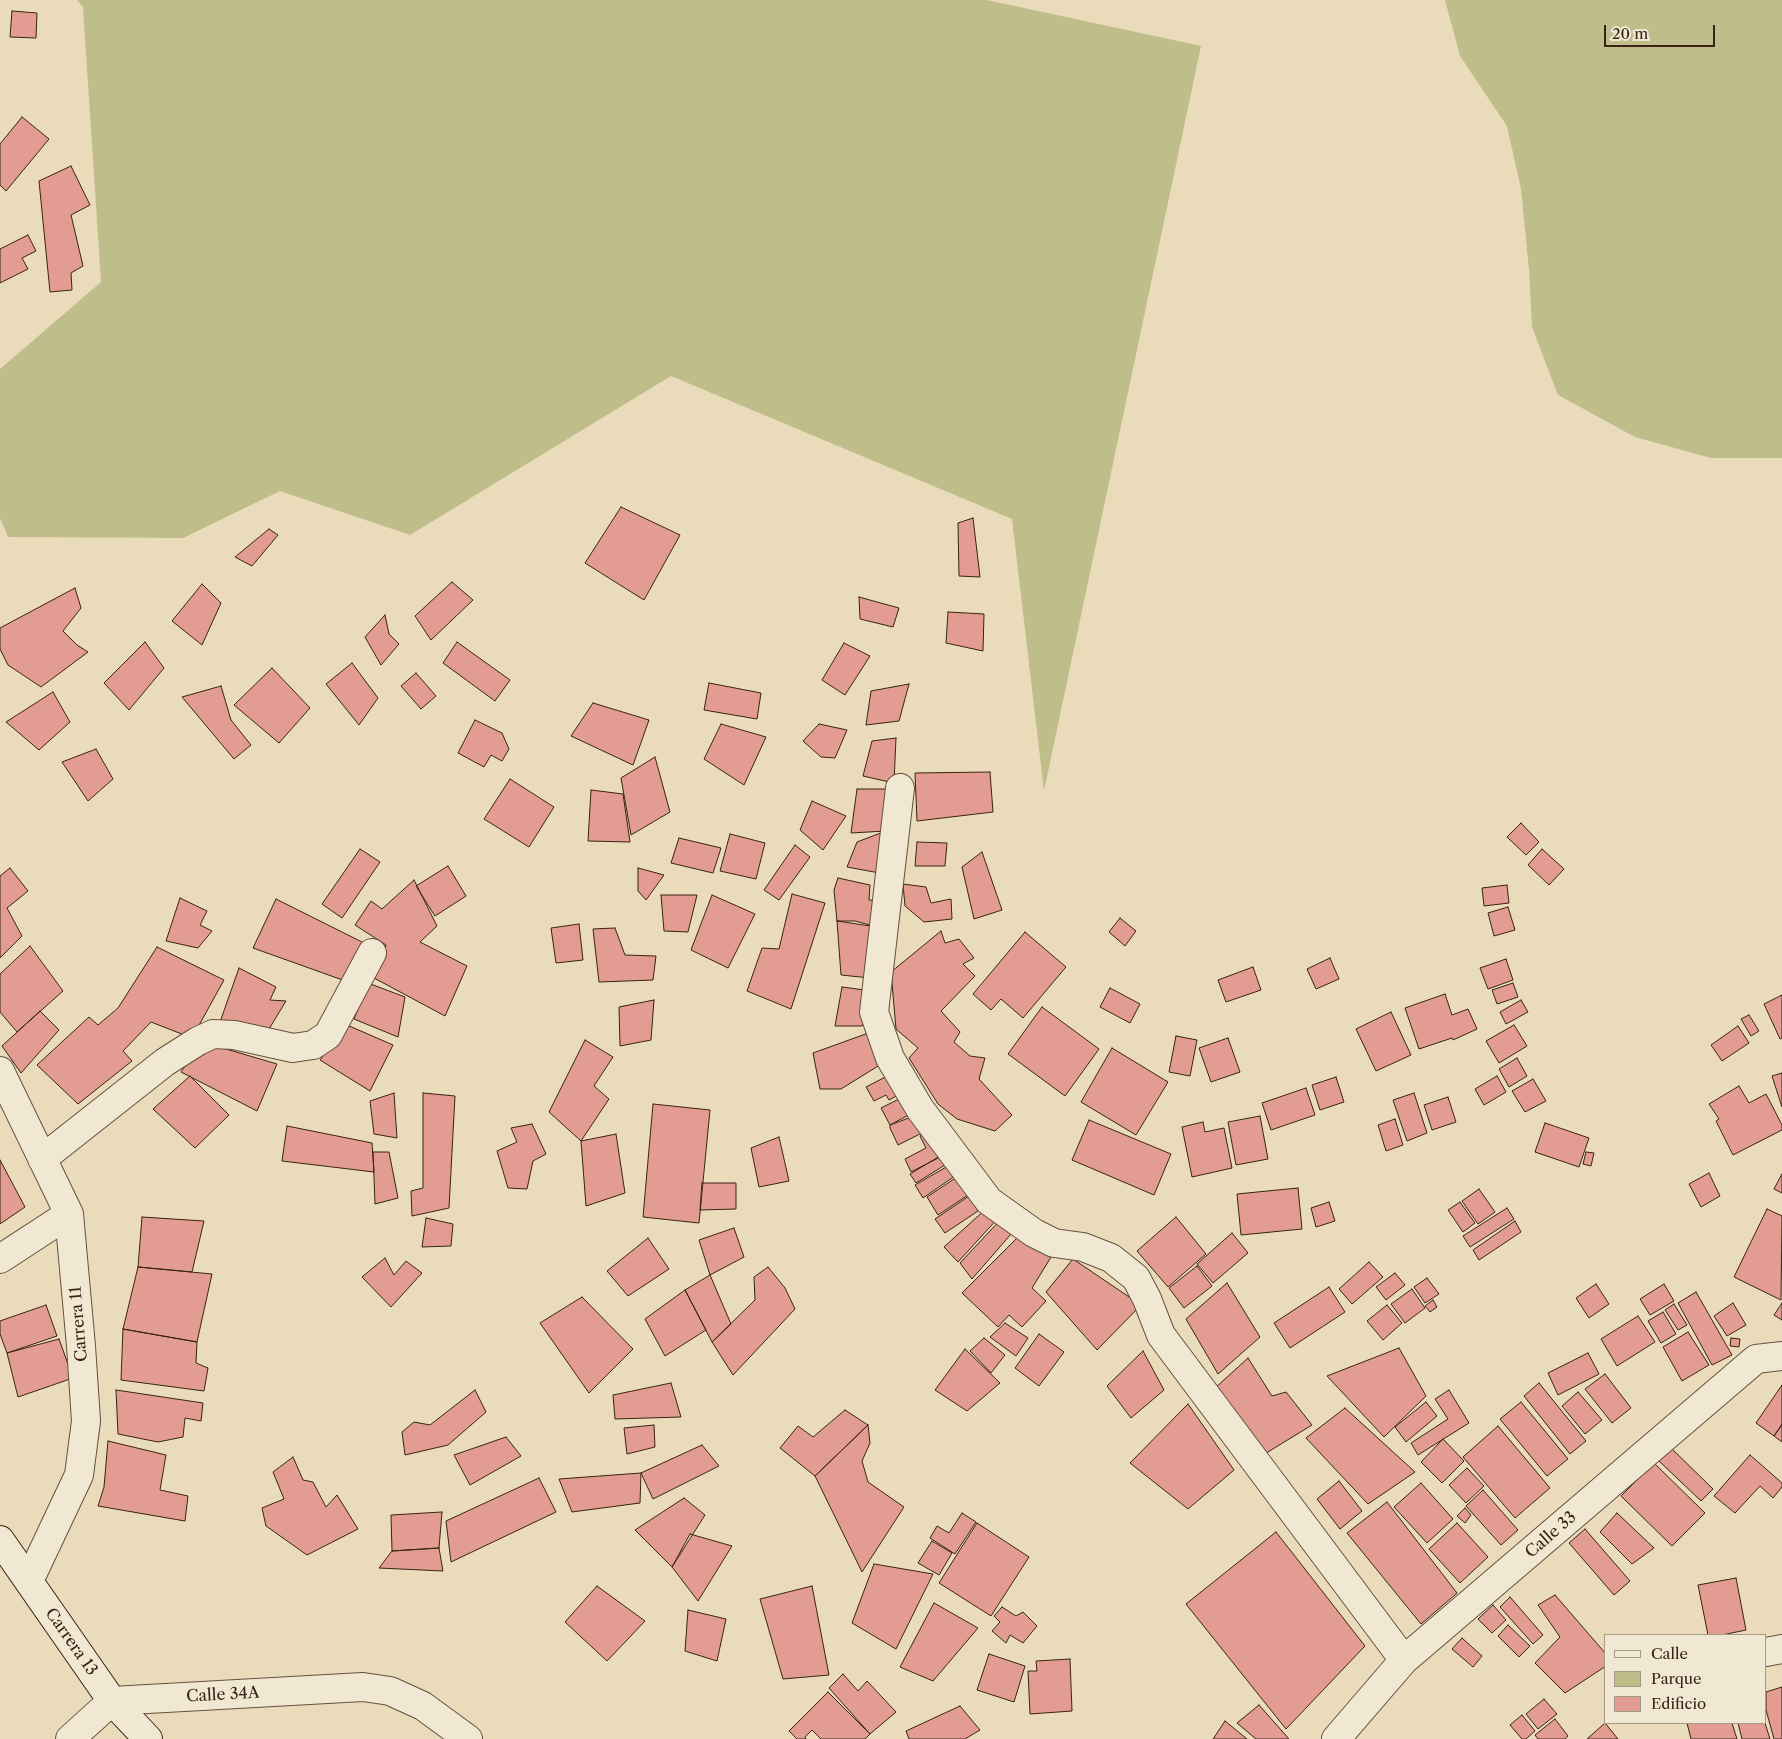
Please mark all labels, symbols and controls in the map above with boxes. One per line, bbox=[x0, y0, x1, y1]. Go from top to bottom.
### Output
scale bar bbox=[1607, 15, 1718, 47]
text: 20 m bbox=[1612, 24, 1648, 43]
street label: Carrera 11 bbox=[66, 1285, 92, 1363]
street label: Calle 33 bbox=[1522, 1508, 1580, 1562]
street label: Carrera 13 bbox=[41, 1605, 101, 1679]
legend bbox=[1604, 1634, 1767, 1724]
text: Calle bbox=[1651, 1644, 1688, 1663]
text: Parque bbox=[1651, 1669, 1701, 1688]
street label: Calle 34A bbox=[186, 1683, 260, 1707]
text: Edificio bbox=[1651, 1694, 1706, 1713]

